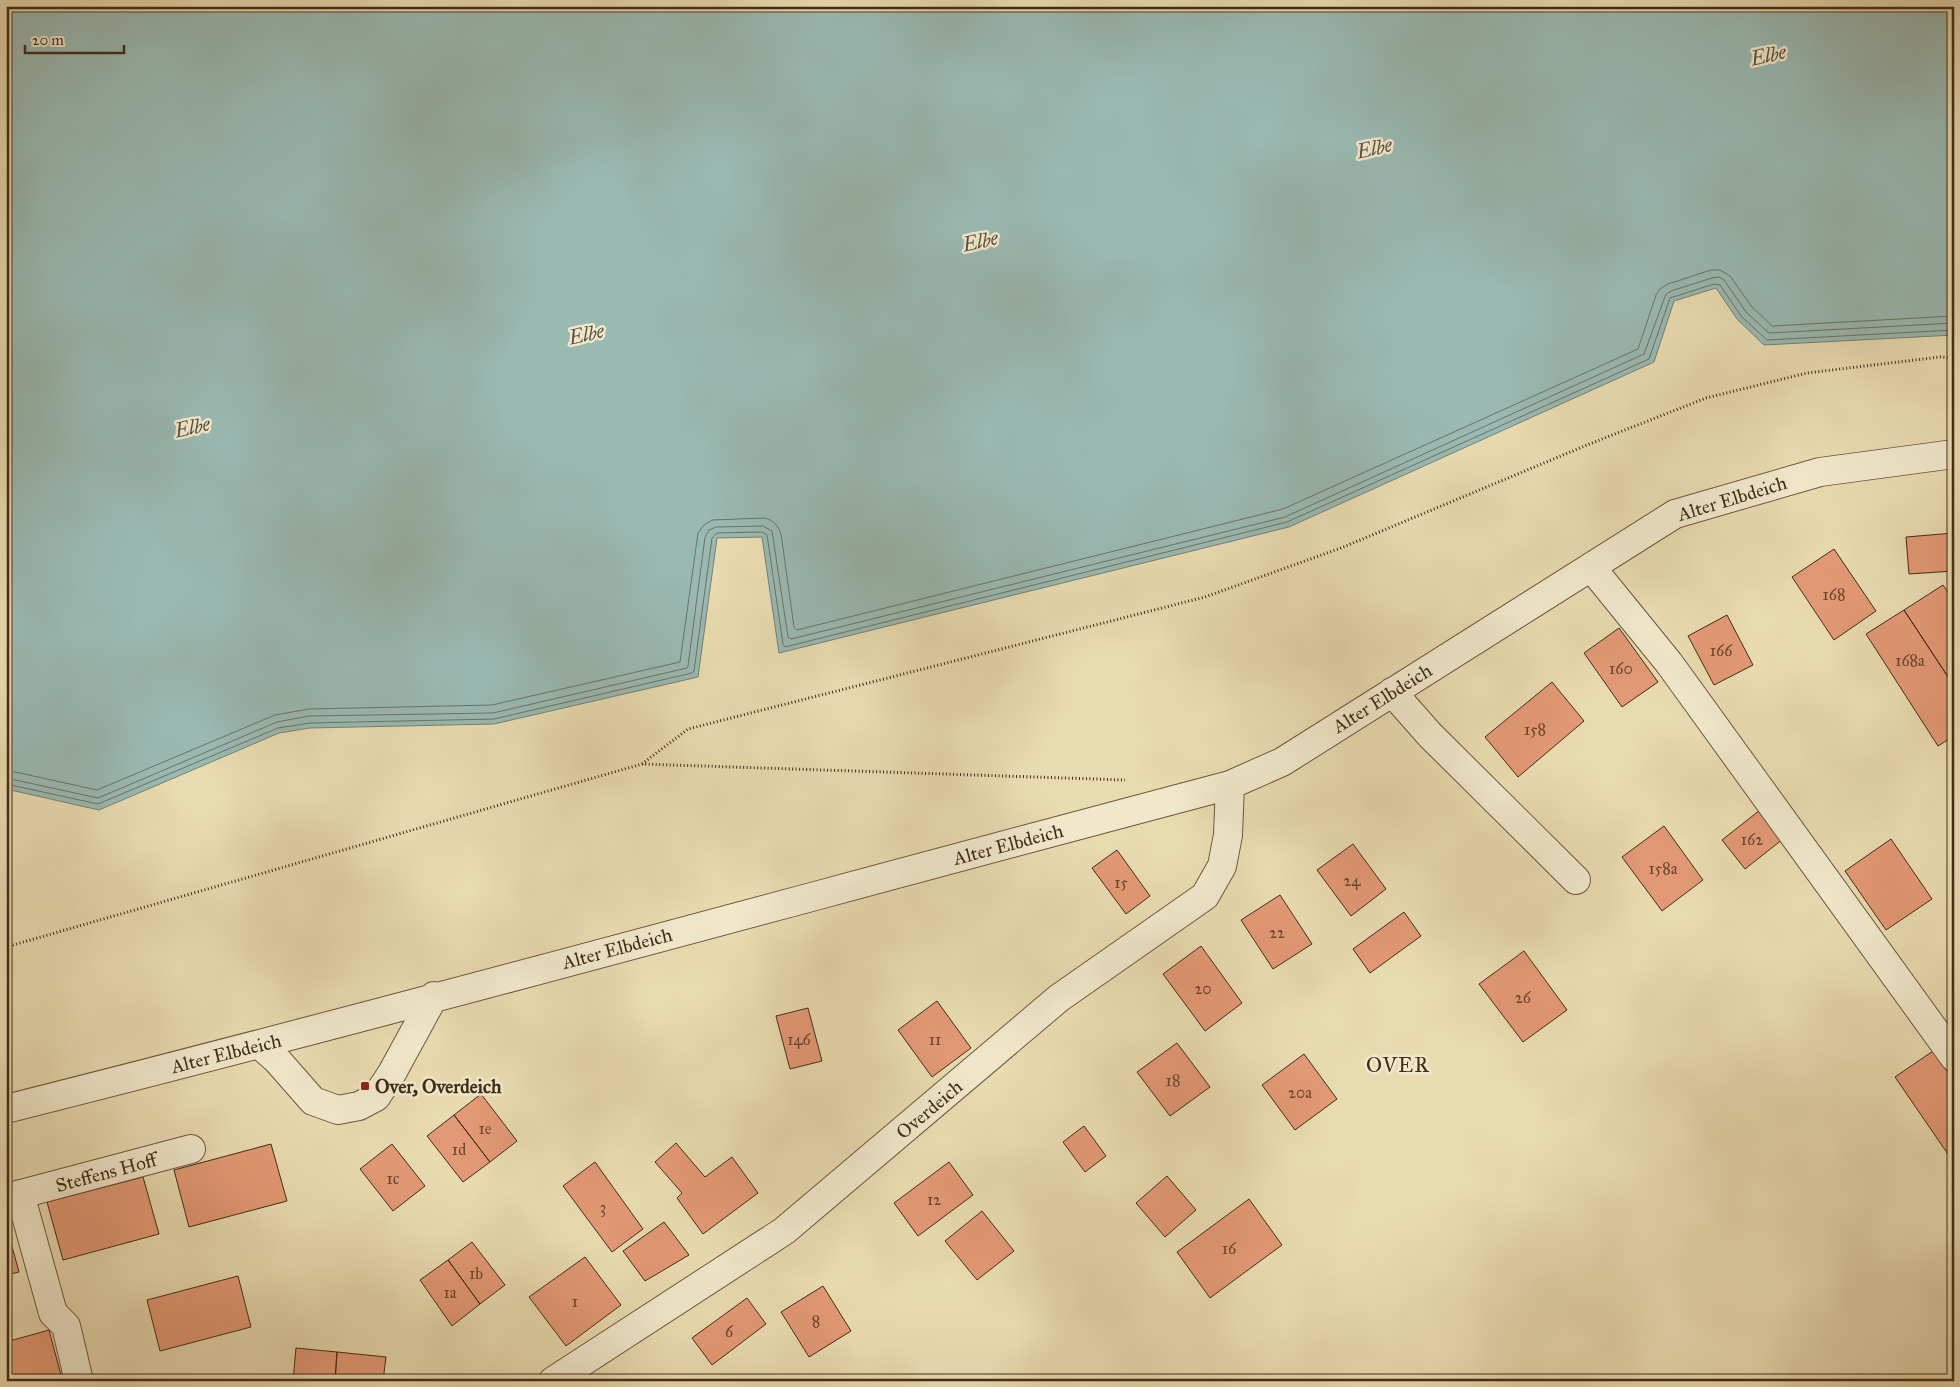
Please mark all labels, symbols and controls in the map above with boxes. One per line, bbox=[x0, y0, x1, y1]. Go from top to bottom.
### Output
scale bar bbox=[25, 22, 124, 54]
text: 20 m bbox=[32, 31, 64, 49]
water label: Elbe bbox=[1747, 39, 1789, 71]
water label: Elbe bbox=[1353, 132, 1395, 164]
water label: Elbe bbox=[959, 225, 1001, 257]
water label: Elbe bbox=[565, 318, 607, 350]
water label: Elbe bbox=[171, 411, 213, 443]
street label: Alter Elbdeich bbox=[1674, 471, 1790, 526]
house number: 168 bbox=[1823, 585, 1845, 604]
house number: 166 bbox=[1710, 641, 1733, 660]
house number: 168a bbox=[1895, 651, 1925, 670]
street label: Alter Elbdeich bbox=[1327, 659, 1437, 739]
house number: 160 bbox=[1609, 659, 1633, 678]
house number: 158 bbox=[1524, 720, 1546, 739]
street label: Alter Elbdeich bbox=[950, 819, 1066, 870]
house number: 162 bbox=[1741, 830, 1763, 849]
house number: 158a bbox=[1649, 859, 1678, 878]
house number: 24 bbox=[1344, 871, 1361, 890]
house number: 15 bbox=[1114, 873, 1128, 892]
street label: Alter Elbdeich bbox=[559, 923, 675, 974]
house number: 22 bbox=[1269, 923, 1285, 942]
house number: 20 bbox=[1194, 979, 1212, 998]
house number: 26 bbox=[1515, 988, 1532, 1007]
street label: Alter Elbdeich bbox=[168, 1029, 284, 1079]
house number: 146 bbox=[787, 1030, 812, 1049]
house number: 11 bbox=[929, 1030, 941, 1049]
district label: OVER bbox=[1366, 1052, 1430, 1078]
house number: 18 bbox=[1166, 1071, 1180, 1090]
place label: Over, Overdeich bbox=[375, 1075, 502, 1098]
street label: Overdeich bbox=[891, 1075, 968, 1144]
marker: Over, Overdeich bbox=[359, 1080, 371, 1092]
house number: 20a bbox=[1288, 1083, 1312, 1102]
house number: 1e bbox=[479, 1119, 492, 1138]
house number: 1d bbox=[452, 1140, 466, 1159]
street label: Steffens Hoff bbox=[53, 1147, 163, 1197]
house number: 1c bbox=[386, 1169, 400, 1188]
house number: 12 bbox=[927, 1190, 941, 1209]
house number: 3 bbox=[600, 1198, 606, 1217]
house number: 16 bbox=[1222, 1239, 1237, 1258]
house number: 1b bbox=[469, 1264, 483, 1283]
house number: 1a bbox=[443, 1283, 457, 1302]
house number: 1 bbox=[572, 1292, 578, 1311]
house number: 8 bbox=[812, 1312, 820, 1331]
house number: 6 bbox=[725, 1322, 734, 1341]

